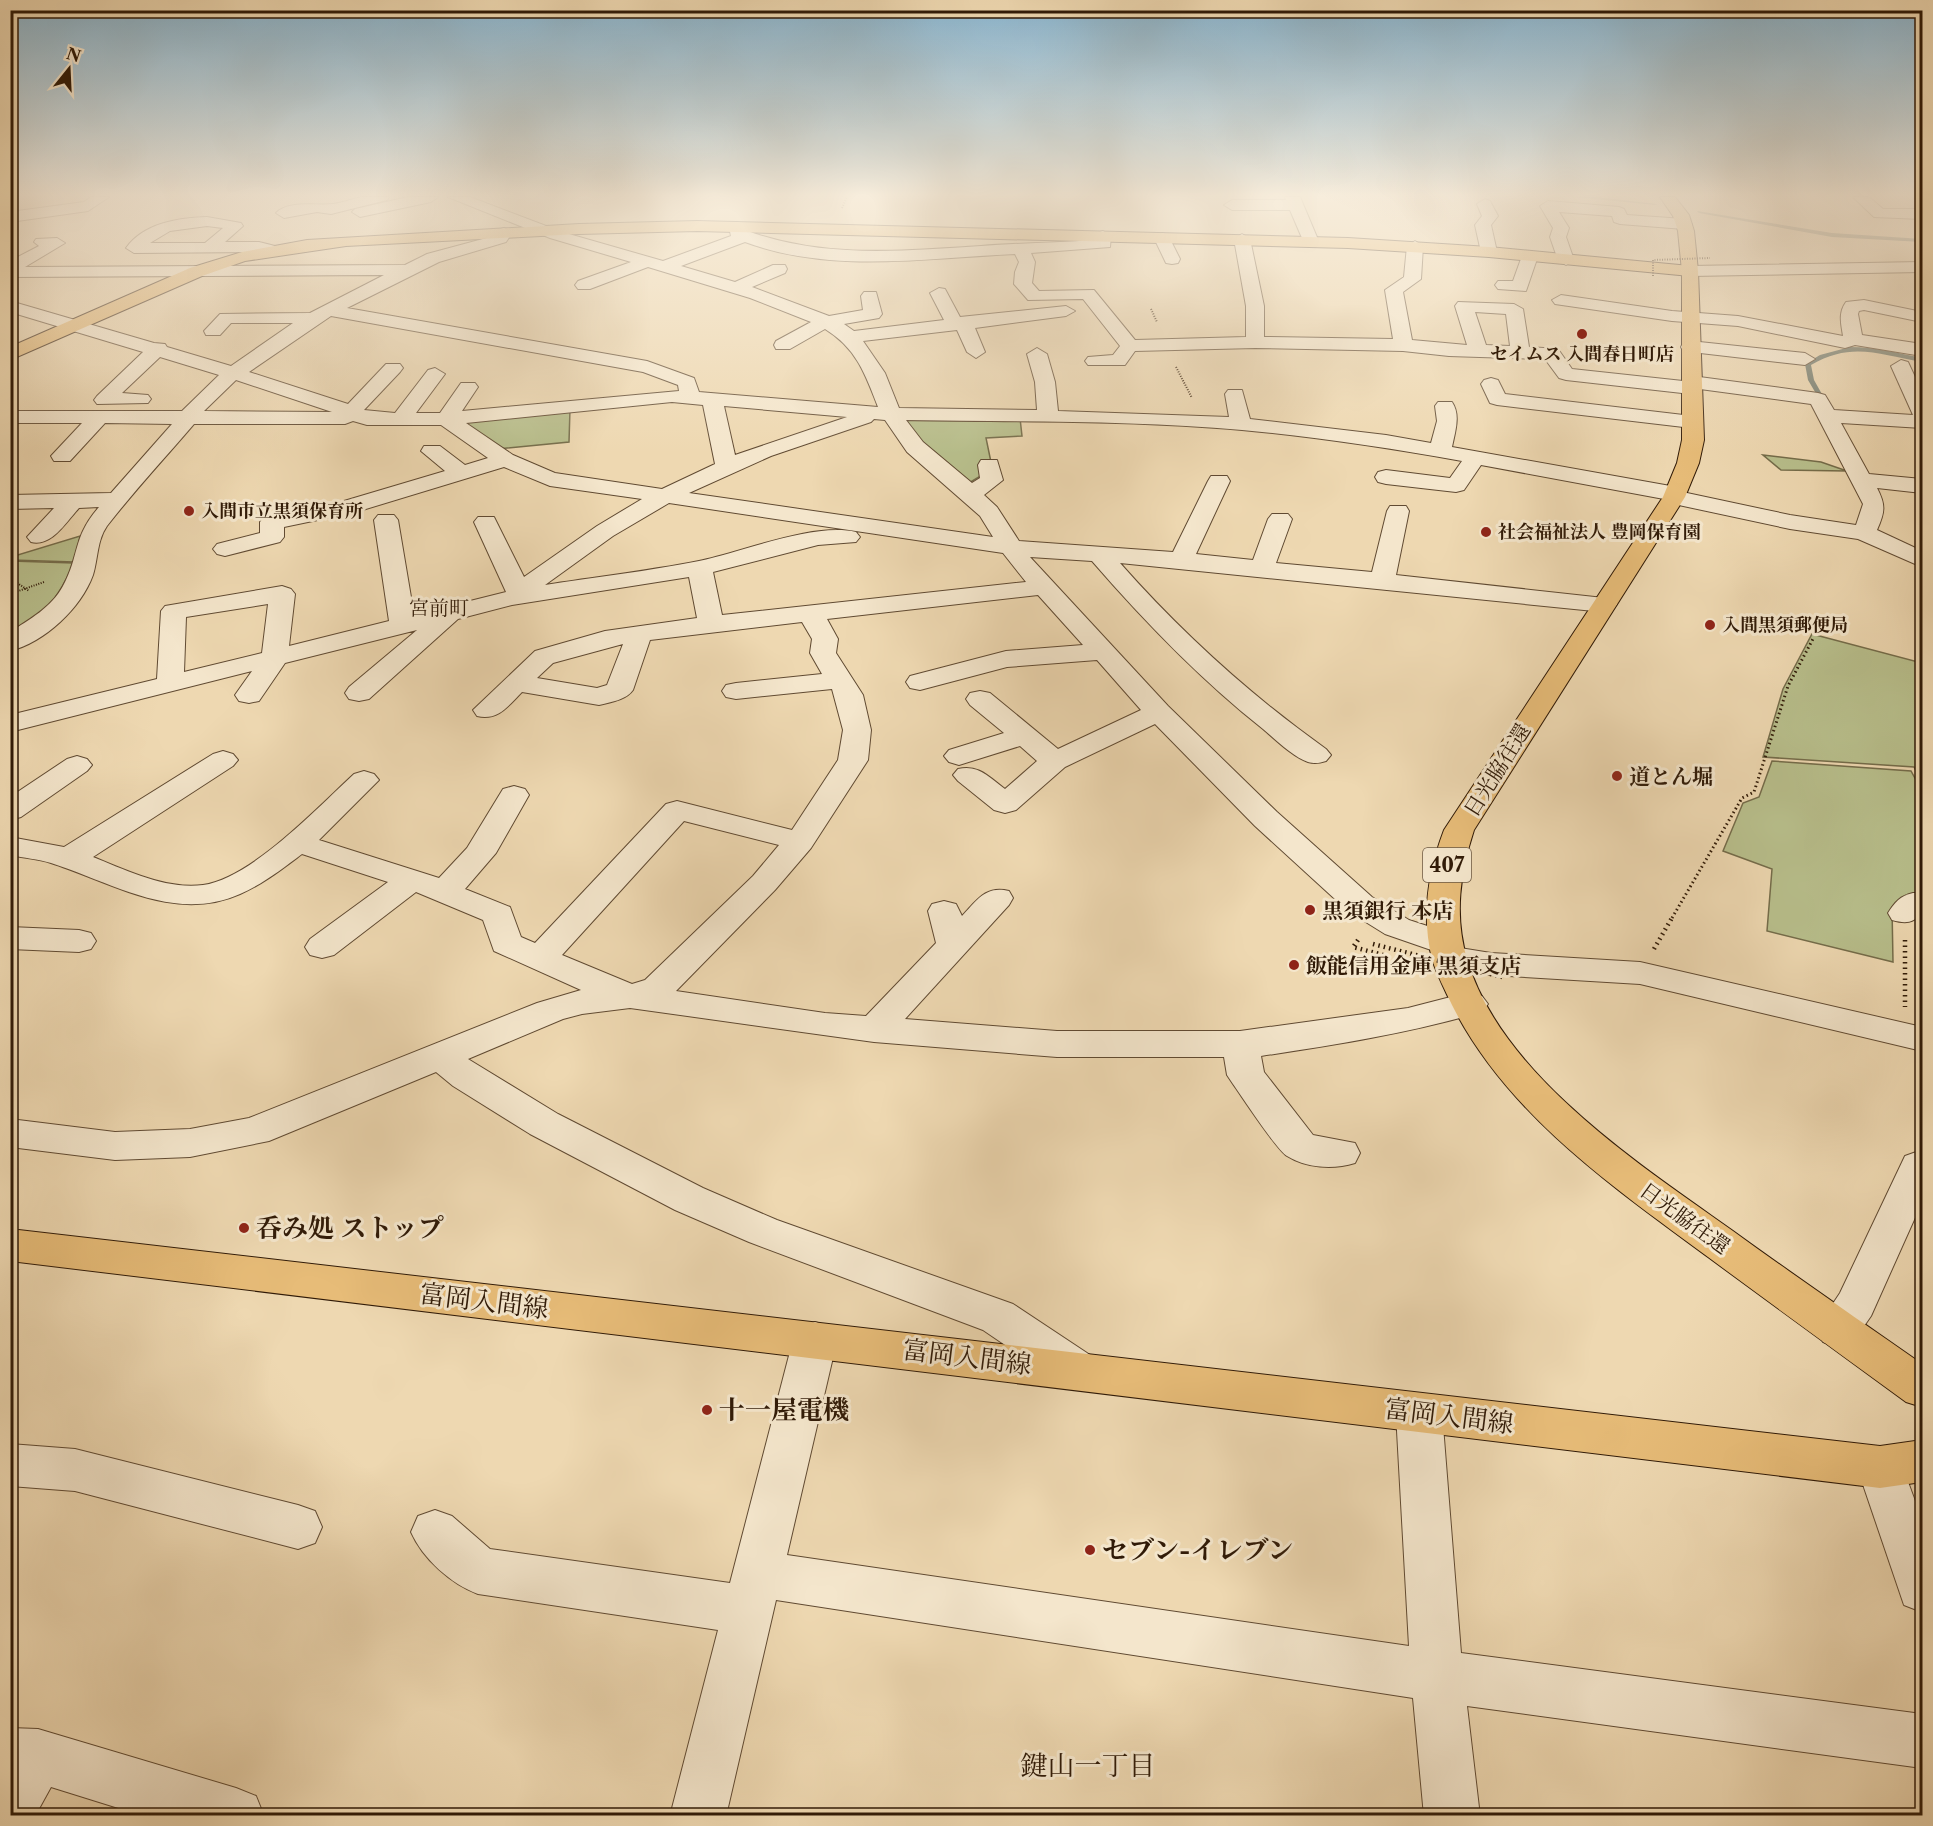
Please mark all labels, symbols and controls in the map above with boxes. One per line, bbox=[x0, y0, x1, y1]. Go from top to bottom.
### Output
north arrow bbox=[39, 39, 99, 99]
text: N bbox=[64, 43, 83, 66]
marker: セイムス 入間春日町店 bbox=[1575, 327, 1589, 341]
place label: セイムス 入間春日町店 bbox=[1490, 343, 1674, 365]
place label: 入間市立黒須保育所 bbox=[201, 500, 363, 522]
marker: 入間市立黒須保育所 bbox=[182, 504, 196, 518]
place label: 社会福祉法人 豊岡保育園 bbox=[1498, 521, 1701, 543]
marker: 社会福祉法人 豊岡保育園 bbox=[1479, 525, 1493, 539]
district label: 宮前町 bbox=[409, 596, 469, 620]
place label: 入間黒須郵便局 bbox=[1722, 614, 1848, 636]
marker: 入間黒須郵便局 bbox=[1703, 618, 1717, 632]
street label: 日光脇往還 bbox=[1459, 719, 1535, 821]
place label: 道とん堀 bbox=[1629, 764, 1713, 789]
marker: 道とん堀 bbox=[1610, 769, 1624, 783]
road number: 407 bbox=[1423, 848, 1471, 882]
place label: 黒須銀行 本店 bbox=[1322, 898, 1453, 923]
marker: 黒須銀行 本店 bbox=[1303, 903, 1317, 917]
place label: 飯能信用金庫 黒須支店 bbox=[1306, 953, 1521, 978]
marker: 飯能信用金庫 黒須支店 bbox=[1287, 958, 1301, 972]
street label: 日光脇往還 bbox=[1635, 1177, 1735, 1259]
place label: 呑み処 ストップ bbox=[256, 1212, 444, 1244]
marker: 呑み処 ストップ bbox=[237, 1221, 251, 1235]
street label: 富岡入間線 bbox=[418, 1277, 550, 1325]
street label: 富岡入間線 bbox=[901, 1333, 1033, 1381]
street label: 富岡入間線 bbox=[1383, 1392, 1515, 1440]
place label: 十一屋電機 bbox=[719, 1394, 849, 1426]
marker: 十一屋電機 bbox=[700, 1403, 714, 1417]
place label: セブン-イレブン bbox=[1102, 1534, 1293, 1566]
marker: セブン-イレブン bbox=[1083, 1543, 1097, 1557]
district label: 鍵山一丁目 bbox=[1021, 1749, 1156, 1782]

